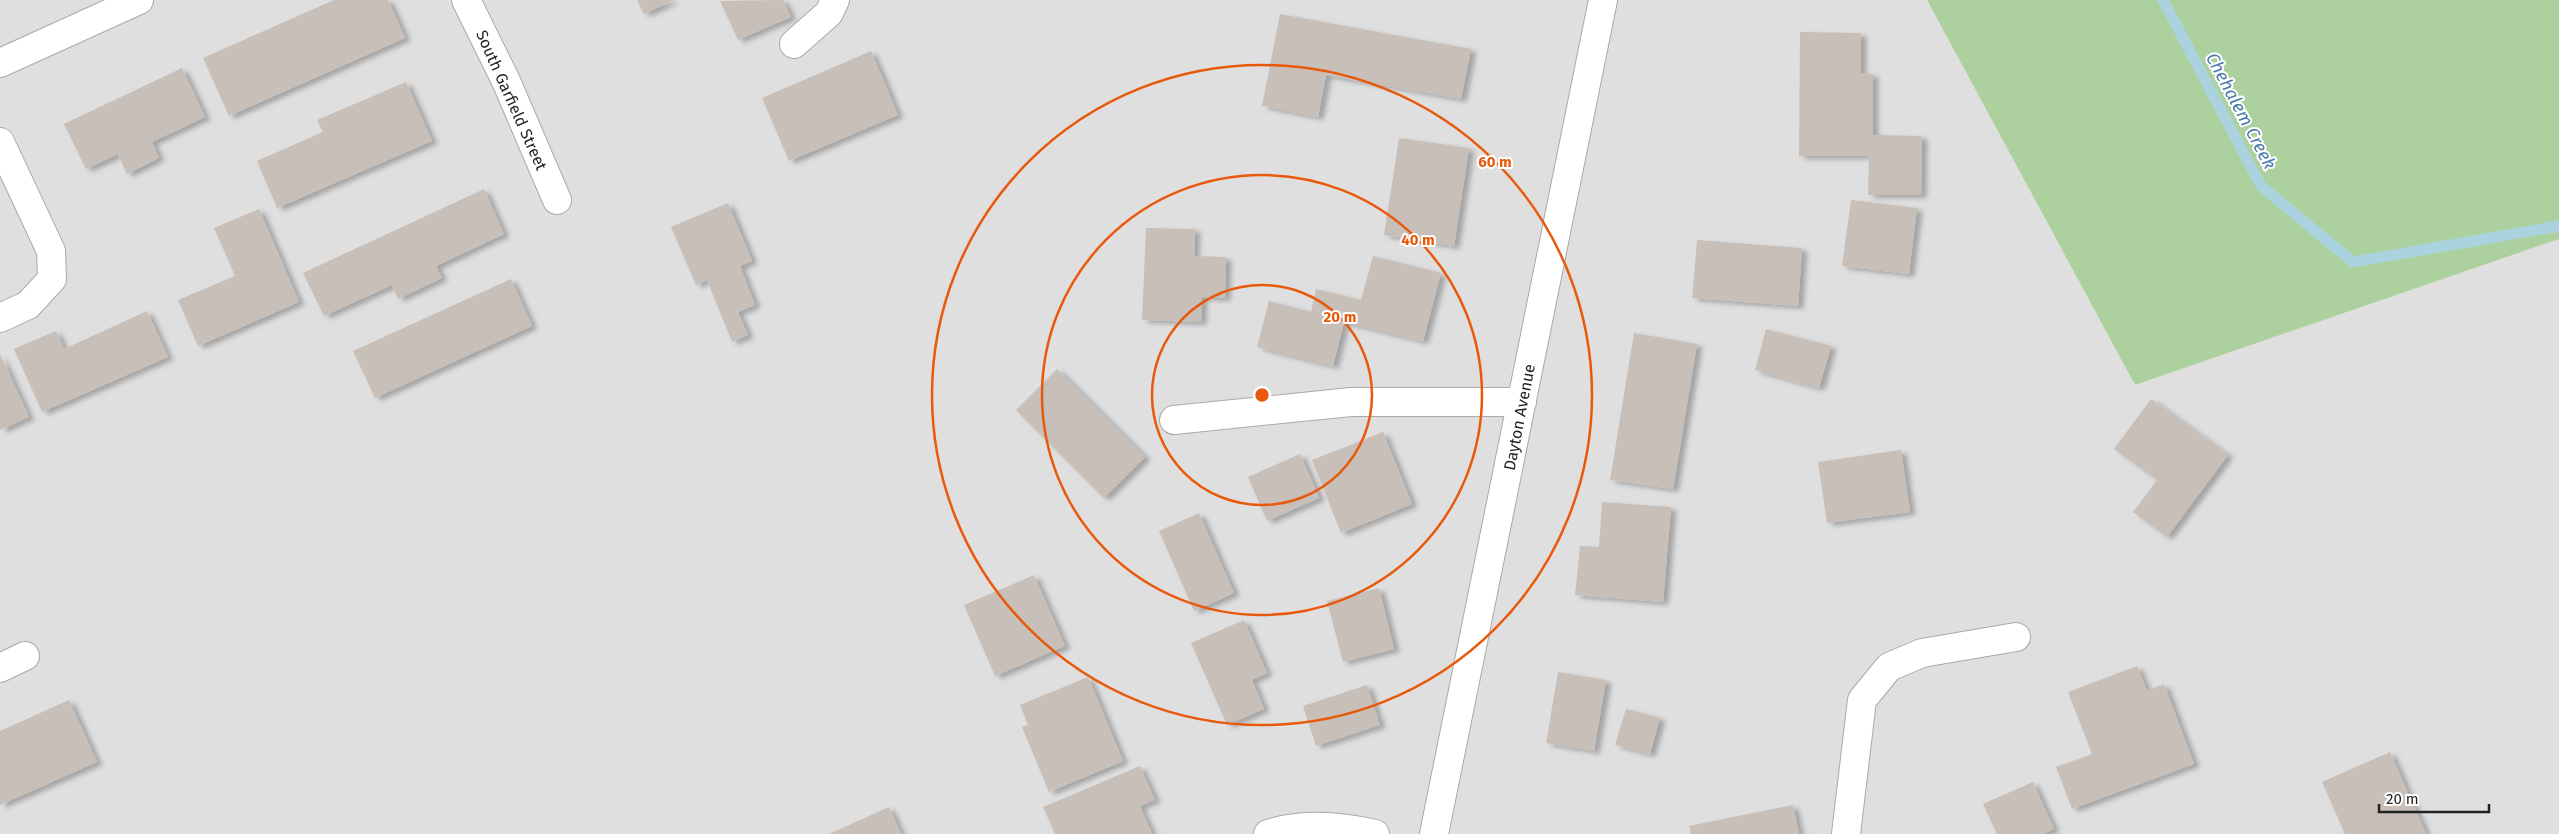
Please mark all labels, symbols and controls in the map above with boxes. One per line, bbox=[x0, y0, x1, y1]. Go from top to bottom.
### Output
street label: South Garfield Street bbox=[472, 27, 551, 173]
water label: Chehalem Creek bbox=[2201, 49, 2281, 173]
text: 60 m bbox=[1478, 153, 1512, 171]
text: 40 m bbox=[1401, 231, 1435, 249]
text: 20 m bbox=[1324, 308, 1356, 326]
street label: Dayton Avenue bbox=[1500, 362, 1539, 472]
centre of rings bbox=[1253, 386, 1271, 404]
scale bar bbox=[2379, 782, 2489, 814]
text: 20 m bbox=[2386, 790, 2419, 808]

